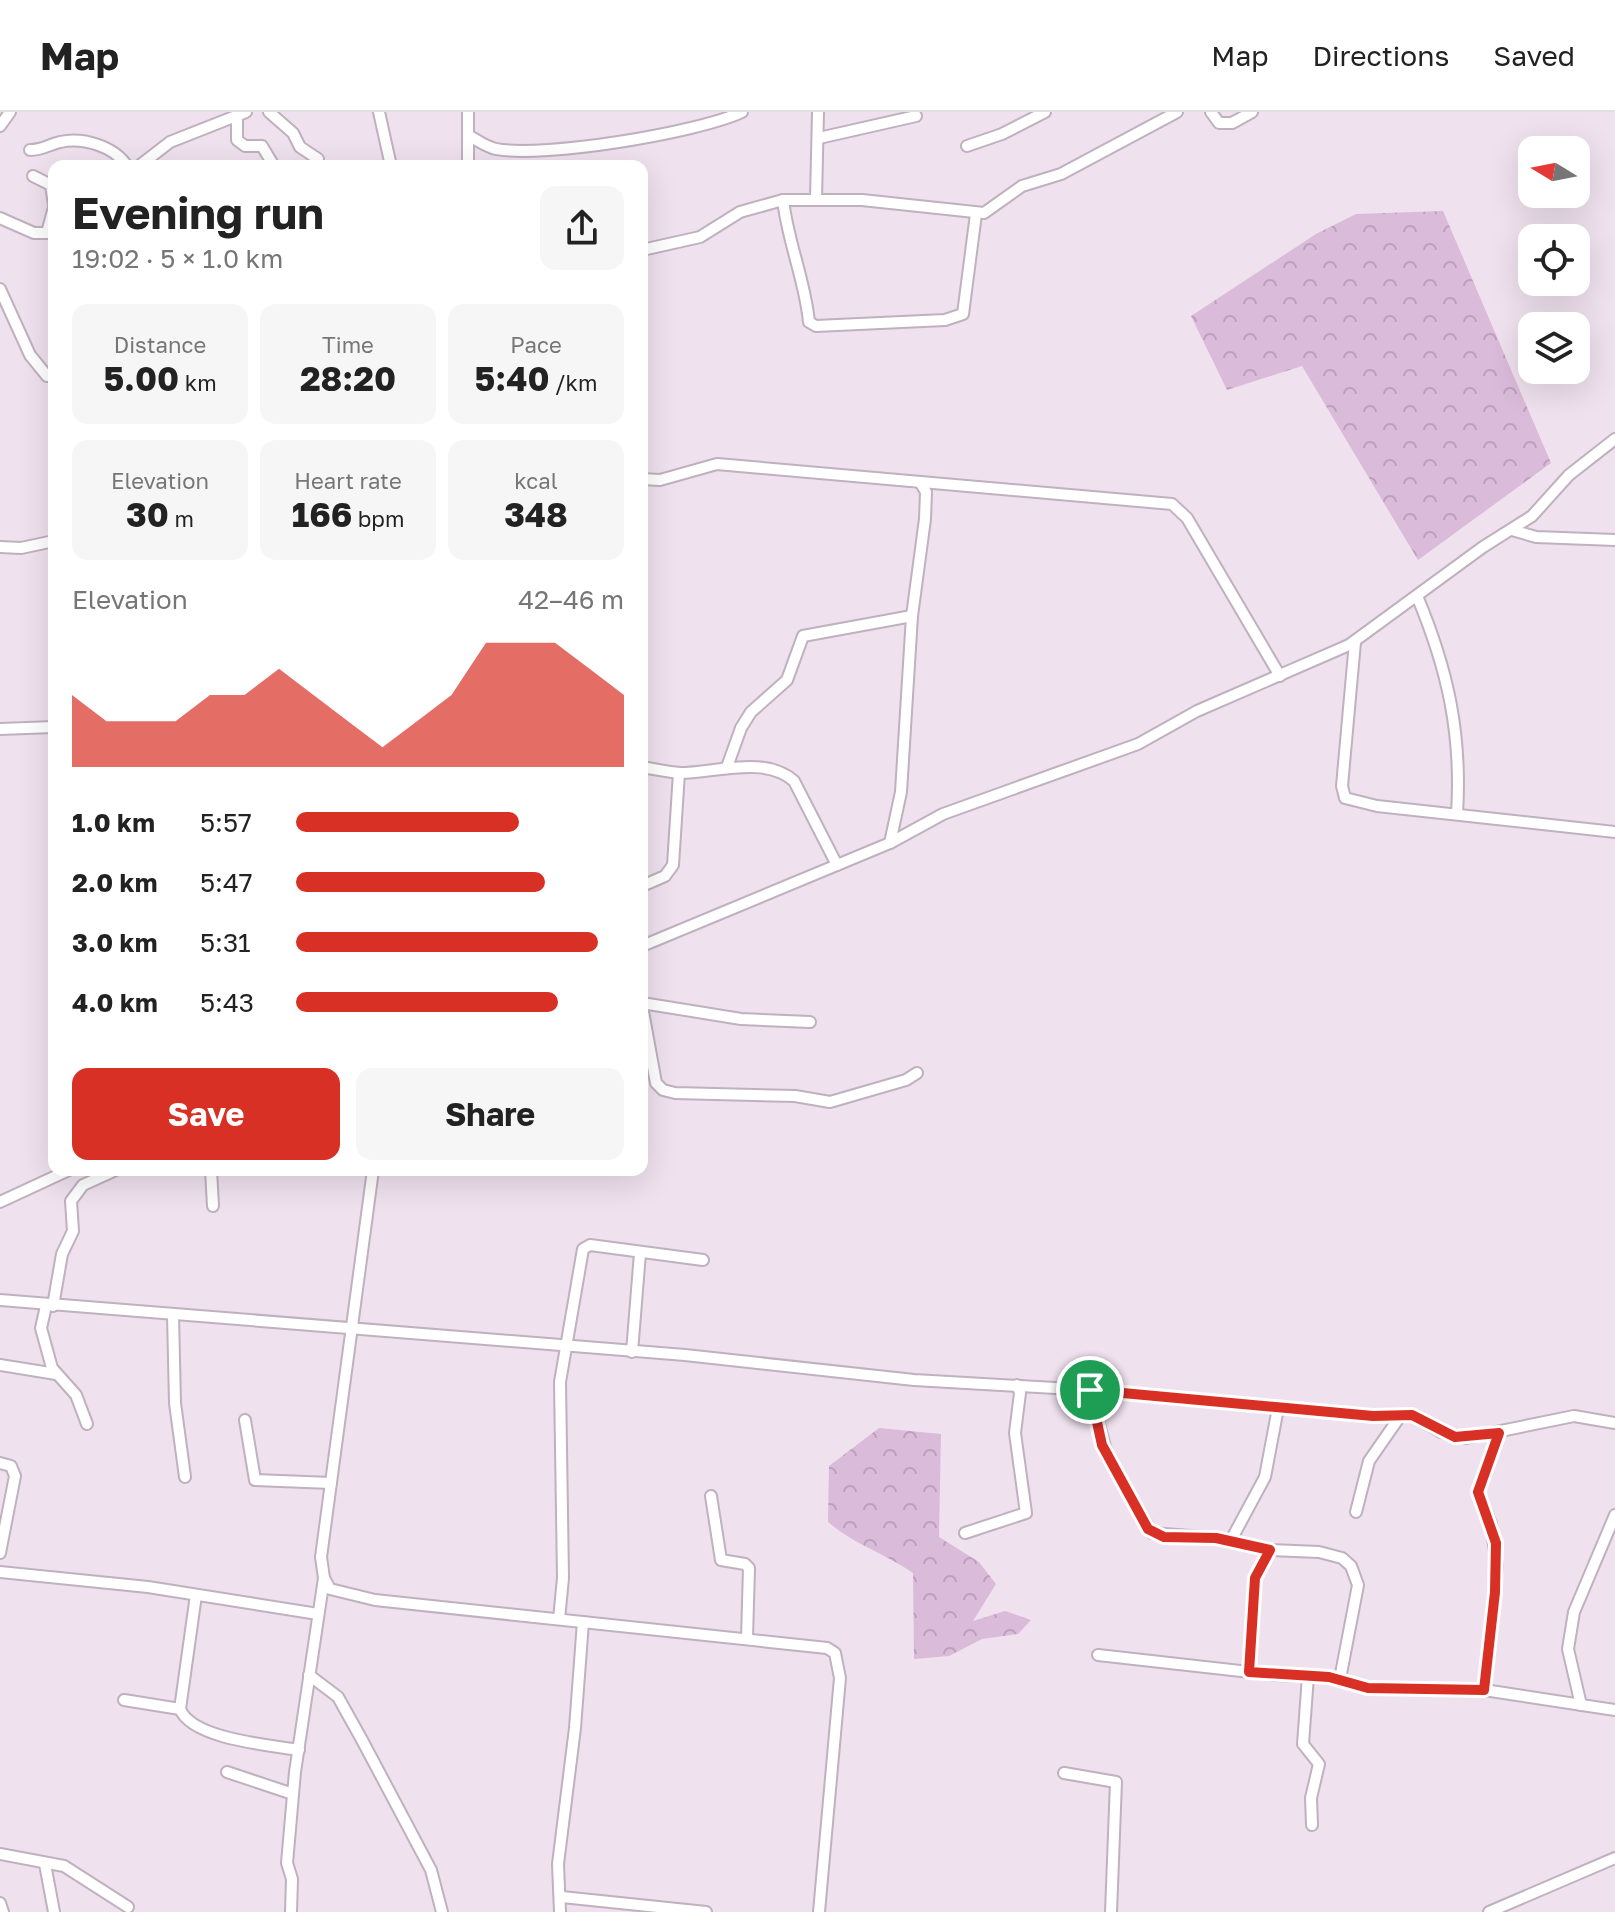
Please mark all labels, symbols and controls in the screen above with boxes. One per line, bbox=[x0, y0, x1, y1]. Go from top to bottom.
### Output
text: Map bbox=[40, 33, 119, 78]
text: Map bbox=[1211, 39, 1268, 72]
text: Directions bbox=[1312, 39, 1449, 72]
text: Saved bbox=[1493, 39, 1575, 72]
north arrow bbox=[1518, 136, 1590, 208]
map controls bbox=[1518, 136, 1590, 384]
text: Evening run bbox=[72, 186, 324, 239]
button: share bbox=[540, 186, 624, 270]
button: locate bbox=[1518, 224, 1590, 296]
text: 19:02 · 5 × 1.0 km bbox=[72, 243, 283, 274]
button: layers bbox=[1518, 312, 1590, 384]
text: Distance bbox=[114, 331, 206, 358]
text: Time bbox=[322, 331, 374, 358]
text: Pace bbox=[510, 331, 562, 358]
text: 5.00 bbox=[103, 358, 179, 398]
text: 28:20 bbox=[300, 358, 396, 398]
text: 5:40 bbox=[475, 358, 550, 398]
text: km bbox=[179, 369, 217, 396]
text: /km bbox=[550, 369, 597, 396]
text: Elevation bbox=[111, 467, 209, 494]
text: Heart rate bbox=[294, 467, 402, 494]
text: kcal bbox=[514, 467, 558, 494]
text: 30 bbox=[126, 494, 169, 534]
text: 166 bbox=[292, 494, 352, 534]
text: 348 bbox=[504, 494, 568, 534]
text: m bbox=[169, 505, 194, 532]
text: bpm bbox=[352, 505, 404, 532]
text: Elevation bbox=[72, 584, 188, 615]
text: 42–46 m bbox=[518, 584, 624, 615]
text: 1.0 km bbox=[72, 807, 155, 838]
text: 5:57 bbox=[200, 807, 252, 838]
text: 2.0 km bbox=[72, 867, 157, 898]
text: 5:47 bbox=[200, 867, 253, 898]
text: 3.0 km bbox=[72, 927, 157, 958]
text: 5:31 bbox=[200, 927, 251, 958]
text: 4.0 km bbox=[72, 987, 158, 1018]
text: 5:43 bbox=[200, 987, 254, 1018]
button: Save bbox=[72, 1068, 340, 1160]
button: Share bbox=[356, 1068, 624, 1160]
pin bbox=[1056, 1356, 1124, 1424]
icon: arrive bbox=[1068, 1368, 1112, 1412]

